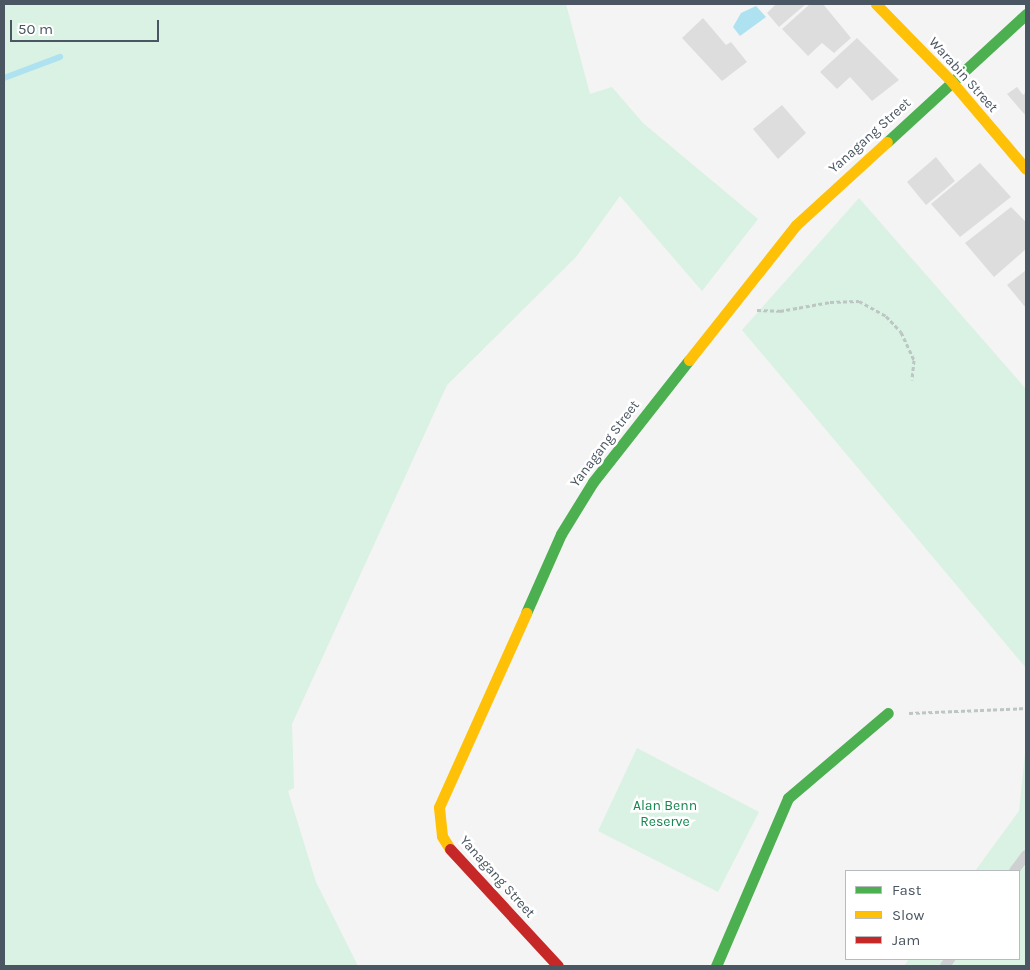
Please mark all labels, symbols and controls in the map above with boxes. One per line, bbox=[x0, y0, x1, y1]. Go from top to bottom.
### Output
scale bar bbox=[12, 10, 161, 42]
text: 50 m bbox=[18, 20, 53, 38]
street label: Warabin Street bbox=[925, 34, 1001, 116]
street label: Yanagang Street bbox=[826, 95, 914, 177]
street label: Yanagang Street bbox=[567, 397, 643, 491]
park label: Alan Benn Reserve bbox=[633, 798, 697, 830]
street label: Yanagang Street bbox=[456, 833, 538, 921]
legend bbox=[845, 870, 1020, 960]
text: Fast bbox=[892, 881, 921, 899]
text: Slow bbox=[892, 906, 924, 924]
text: Jam bbox=[892, 931, 920, 949]

